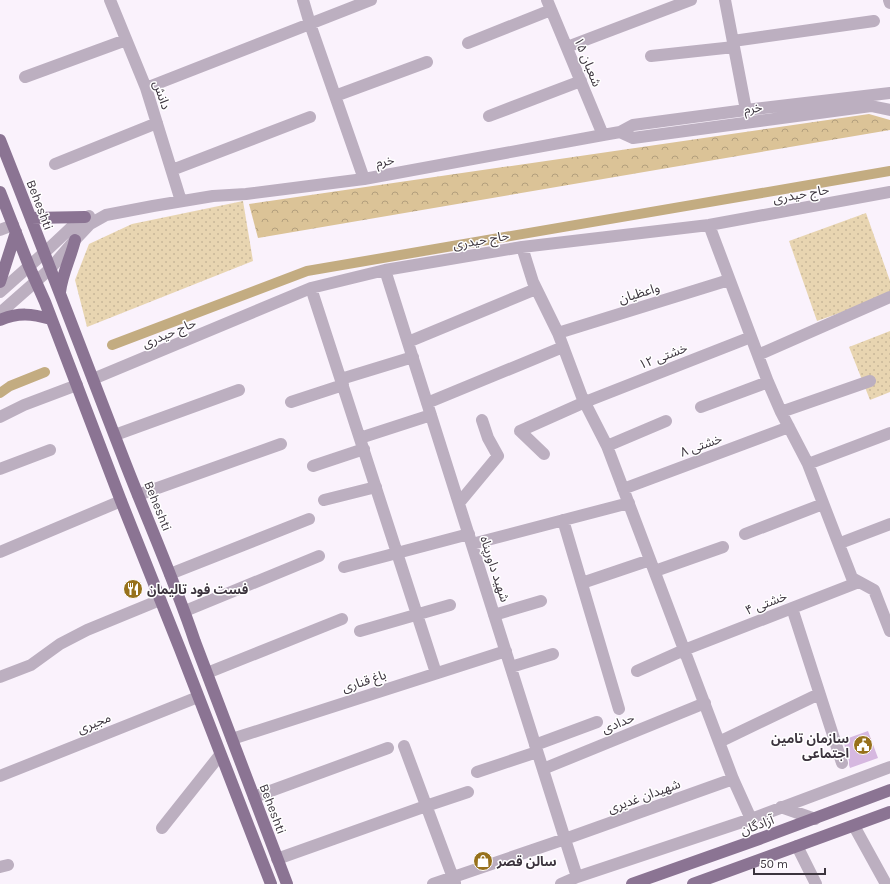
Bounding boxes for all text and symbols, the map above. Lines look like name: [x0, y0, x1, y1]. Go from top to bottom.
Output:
street label: ۱۵ شعبان: [570, 35, 605, 89]
street label: دانش: [149, 79, 174, 112]
street label: خرم: [743, 99, 764, 119]
street label: خرم: [375, 152, 396, 172]
street label: Beheshti: [24, 178, 56, 232]
street label: حاج حیدری: [772, 182, 831, 209]
street label: حاج حیدری: [452, 228, 511, 255]
street label: واعظیان: [617, 280, 662, 307]
street label: حاج حیدری: [140, 315, 200, 354]
street label: خشتی ۱۲: [636, 340, 690, 373]
street label: خشتی ۸: [678, 430, 725, 460]
street label: Beheshti: [141, 479, 175, 533]
street label: شهید داورپناه: [475, 534, 513, 605]
restaurant icon: فست فود تالیمان: [122, 578, 144, 600]
place label: فست فود تالیمان: [147, 582, 249, 597]
street label: خشتی ۴: [743, 588, 790, 619]
street label: باغ قناری: [340, 667, 389, 698]
street label: مجیری: [75, 709, 114, 737]
street label: حدادی: [600, 710, 637, 737]
place label: سازمان تامین اجتماعی: [771, 731, 849, 761]
public building icon: سازمان تامین اجتماعی: [852, 734, 874, 756]
street label: شهیدان غدیری: [606, 776, 683, 817]
street label: Beheshti: [257, 782, 289, 836]
street label: آزادگان: [738, 812, 777, 839]
shop icon: سالن قصر: [472, 850, 494, 872]
scale bar: [754, 850, 825, 876]
place label: سالن قصر: [496, 854, 557, 869]
text: 50 m: [760, 857, 788, 871]

